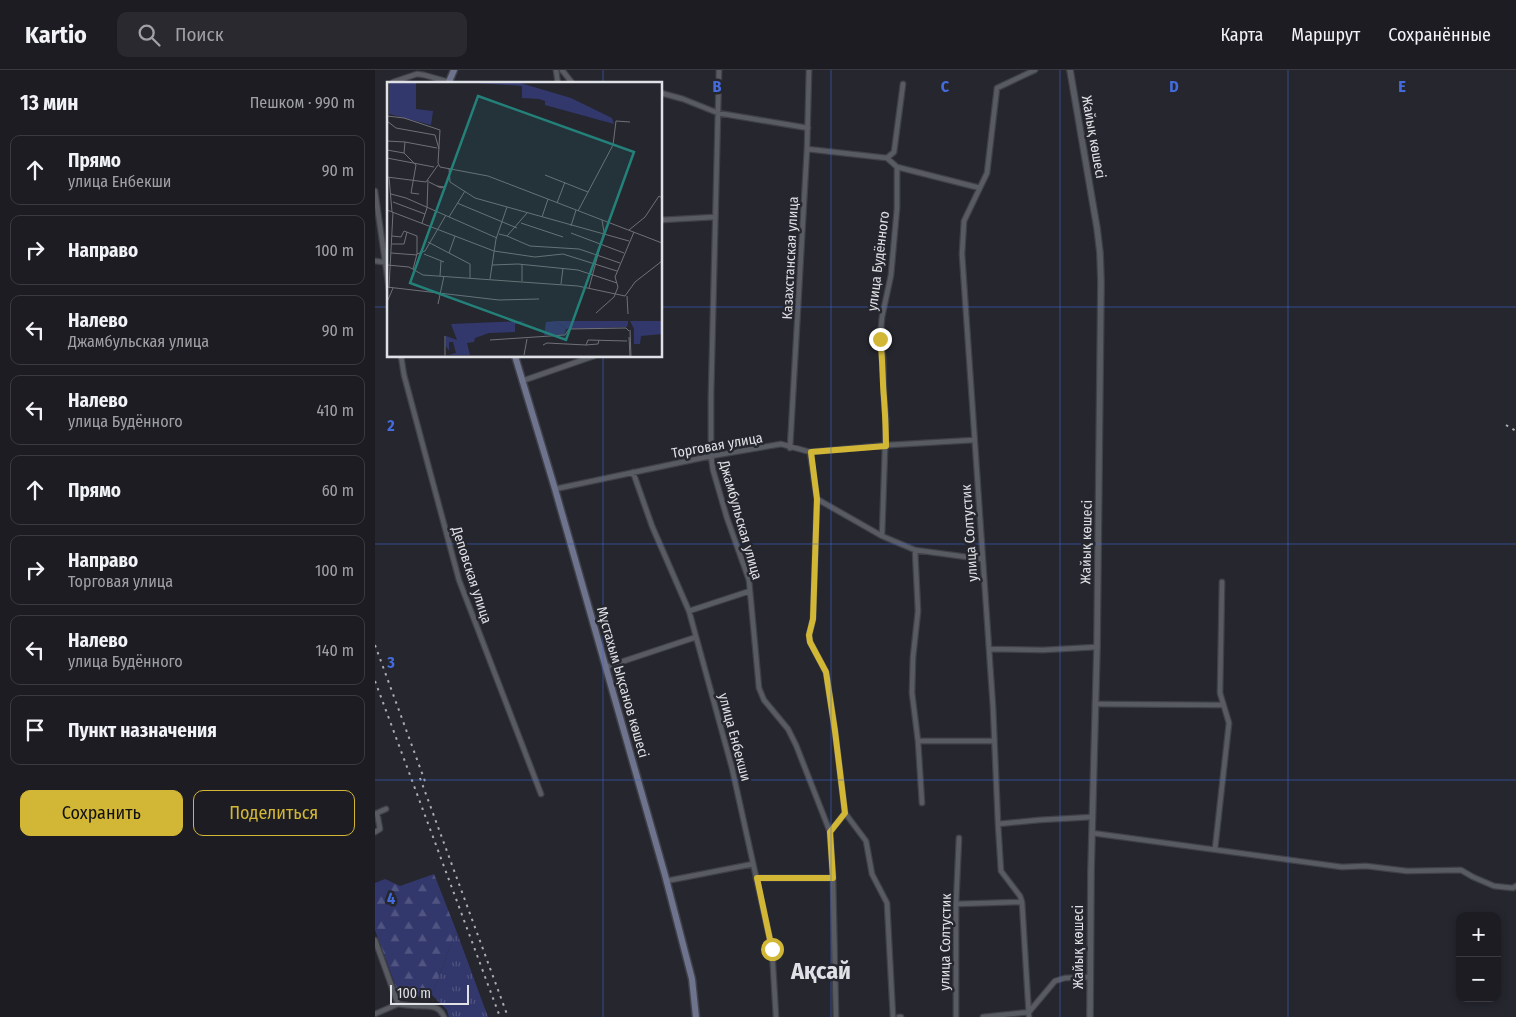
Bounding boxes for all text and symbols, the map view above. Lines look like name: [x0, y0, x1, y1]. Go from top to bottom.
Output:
search box: [117, 12, 467, 57]
text: Kartio: [25, 21, 87, 49]
icon: search: [135, 21, 163, 49]
text: Поиск: [175, 23, 224, 46]
text: Карта: [1220, 24, 1263, 46]
text: Маршрут: [1291, 24, 1360, 46]
text: Сохранённые: [1388, 24, 1491, 46]
text: B: [713, 77, 722, 96]
text: C: [941, 77, 950, 96]
text: D: [1169, 77, 1179, 96]
text: E: [1398, 77, 1406, 96]
inset map: [387, 82, 663, 358]
text: 13 мин: [20, 90, 78, 116]
text: Пешком · 990 m: [250, 93, 355, 112]
street label: Жайық көшесі: [1078, 94, 1109, 180]
text: Прямо: [68, 149, 121, 172]
icon: ahead: [21, 156, 49, 184]
text: 90 m: [322, 161, 354, 180]
text: улица Енбекши: [68, 172, 171, 191]
street label: Казахстанская улица: [779, 196, 802, 320]
street label: улица Будённого: [864, 210, 893, 312]
icon: right: [21, 236, 49, 264]
text: Направо: [68, 239, 138, 262]
text: 100 m: [315, 241, 354, 260]
text: Налево: [68, 309, 128, 332]
icon: left: [21, 316, 49, 344]
text: 90 m: [322, 321, 354, 340]
route end: [869, 328, 892, 351]
text: Джамбульская улица: [68, 332, 209, 351]
text: Налево: [68, 389, 128, 412]
icon: left: [21, 396, 49, 424]
text: 410 m: [316, 401, 354, 420]
text: улица Будённого: [68, 412, 183, 431]
text: 2: [386, 416, 395, 435]
street label: Торговая улица: [670, 429, 764, 462]
street label: Джамбульская улица: [715, 458, 766, 582]
icon: ahead: [21, 476, 49, 504]
text: Прямо: [68, 479, 121, 502]
text: 60 m: [322, 481, 354, 500]
street label: улица Солтустик: [958, 483, 981, 582]
street label: Жайық көшесі: [1077, 500, 1096, 584]
street label: Деповская улица: [448, 524, 495, 626]
text: Направо: [68, 549, 138, 572]
icon: right: [21, 556, 49, 584]
text: 100 m: [315, 561, 354, 580]
text: Торговая улица: [68, 572, 173, 591]
street label: Мұстахым Ықсанов көшесі: [593, 605, 652, 760]
text: Налево: [68, 629, 128, 652]
icon: left: [21, 636, 49, 664]
text: 140 m: [316, 641, 354, 660]
text: улица Будённого: [68, 652, 183, 671]
text: 3: [386, 653, 395, 672]
street label: улица Енбекши: [715, 691, 754, 783]
icon: arrive: [21, 716, 49, 744]
text: Пункт назначения: [68, 719, 217, 742]
button: Сохранить: [20, 790, 183, 836]
button: Поделиться: [193, 790, 355, 836]
text: 4: [387, 889, 395, 908]
street label: улица Солтустик: [936, 893, 955, 991]
street label: Жайық көшесі: [1070, 905, 1087, 989]
map controls: [1456, 912, 1501, 1002]
button: +: [1456, 912, 1501, 957]
route start: [761, 938, 784, 961]
district label: Ақсай: [790, 957, 851, 985]
button: −: [1456, 957, 1501, 1002]
scale bar: [390, 982, 469, 1005]
text: 100 m: [397, 985, 431, 1002]

